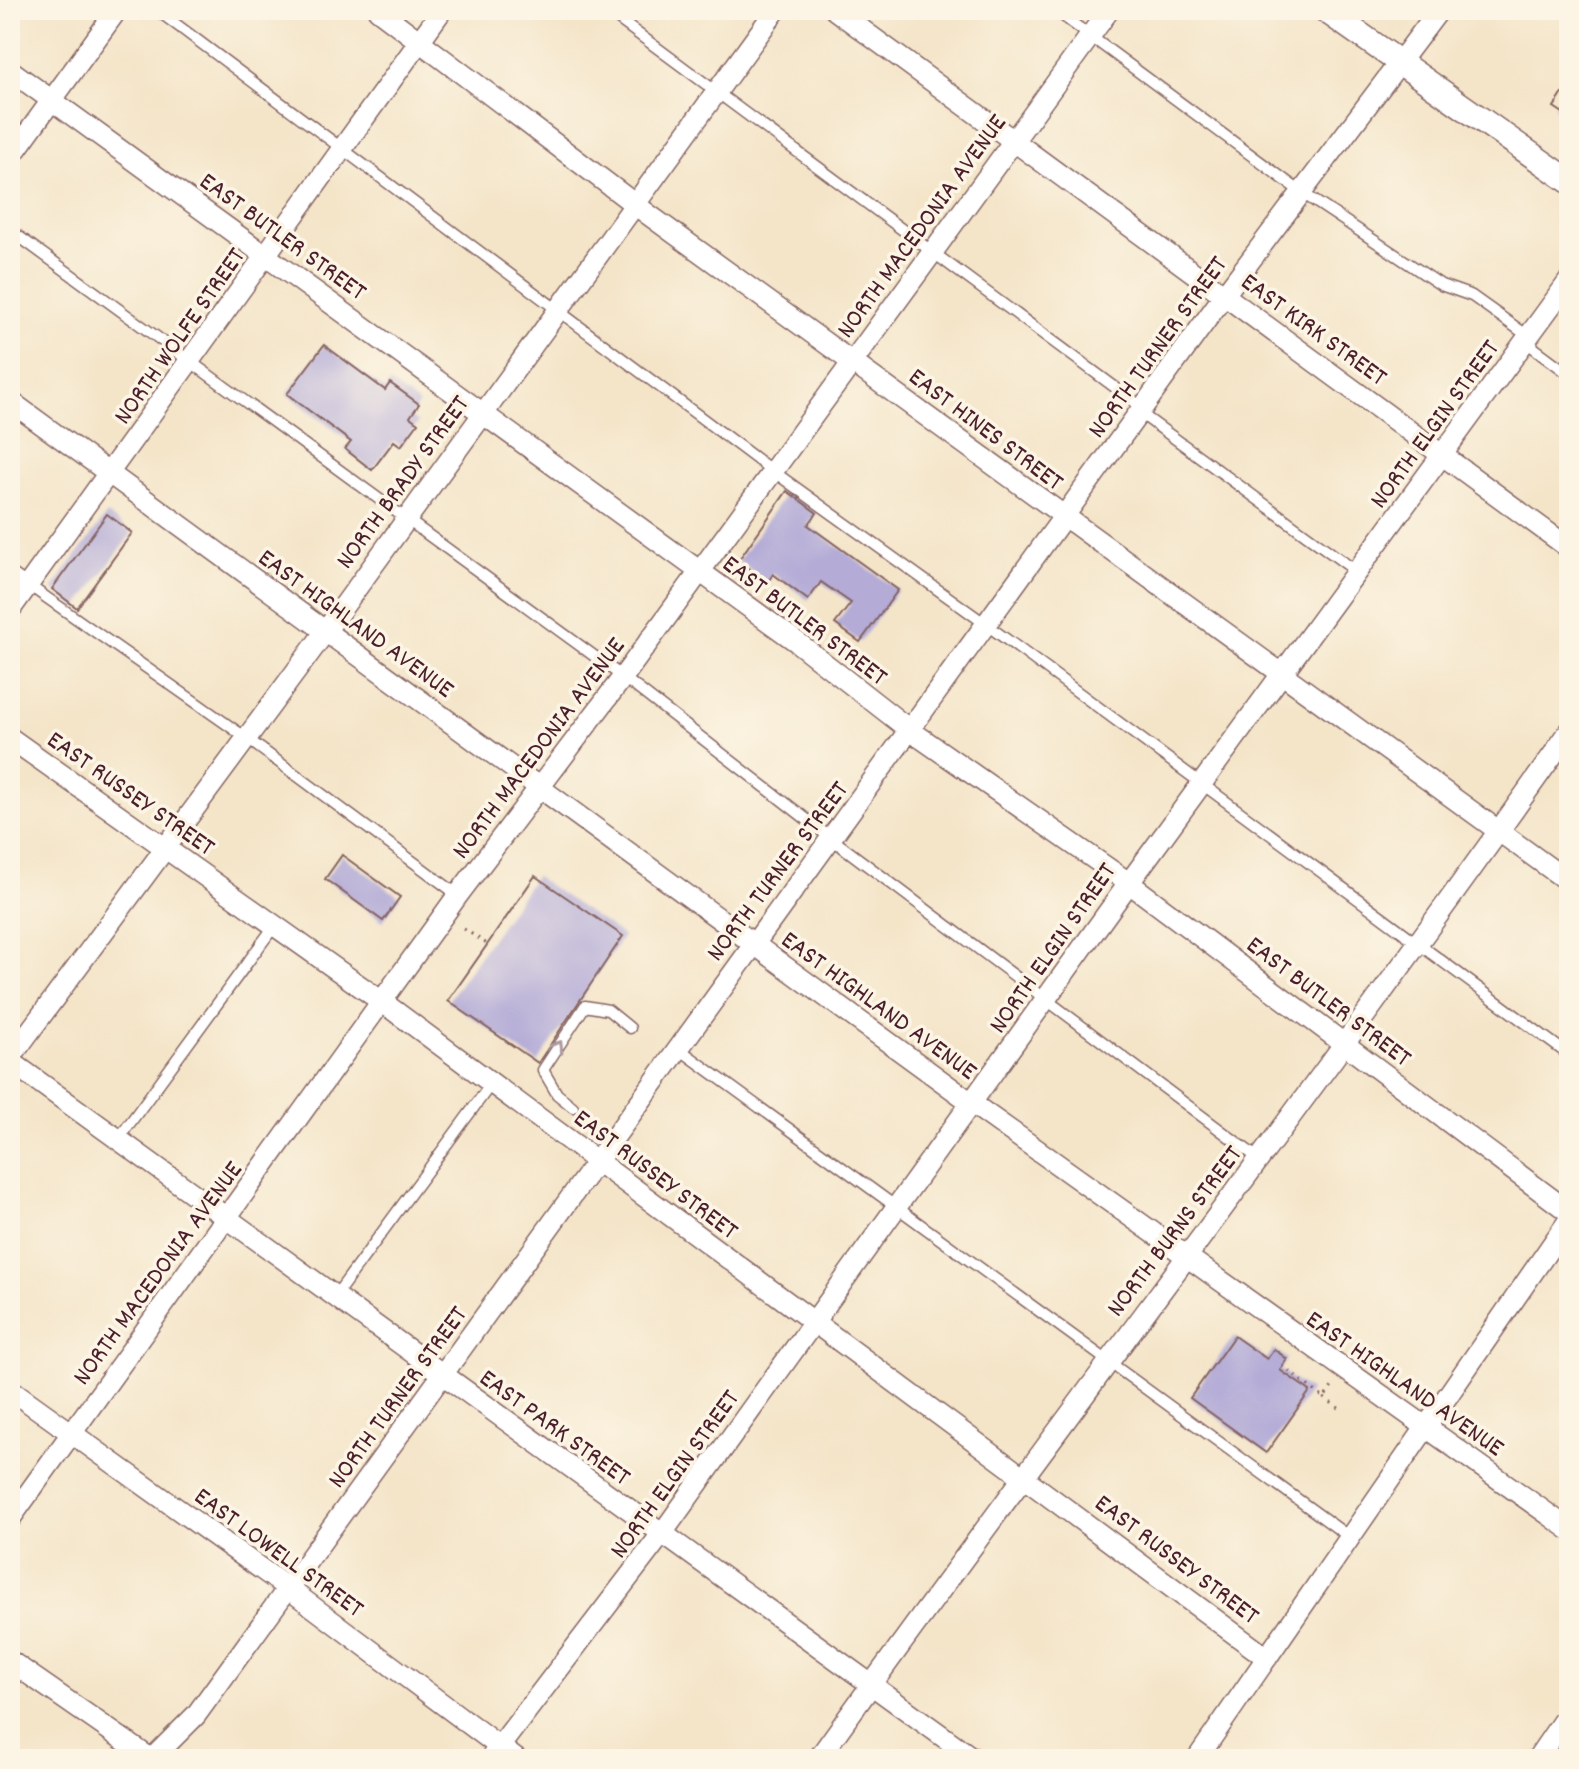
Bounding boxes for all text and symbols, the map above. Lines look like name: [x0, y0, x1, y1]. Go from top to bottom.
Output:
street label: NORTH MACEDONIA AVENUE: [829, 107, 1017, 347]
street label: EAST BUTLER STREET: [191, 164, 374, 312]
street label: NORTH WOLFE STREET: [106, 241, 256, 433]
street label: NORTH TURNER STREET: [1080, 249, 1238, 447]
street label: EAST KIRK STREET: [1232, 265, 1394, 397]
street label: NORTH ELGIN STREET: [1362, 332, 1510, 517]
street label: EAST HINES STREET: [900, 360, 1071, 502]
street label: NORTH BRADY STREET: [328, 388, 480, 578]
street label: EAST HIGHLAND AVENUE: [249, 541, 461, 709]
street label: EAST BUTLER STREET: [713, 547, 895, 697]
street label: NORTH MACEDONIA AVENUE: [444, 630, 636, 868]
street label: EAST RUSSEY STREET: [38, 723, 222, 867]
street label: NORTH TURNER STREET: [699, 774, 859, 970]
street label: NORTH ELGIN STREET: [981, 856, 1127, 1042]
street label: EAST HIGHLAND AVENUE: [772, 923, 984, 1091]
street label: EAST BUTLER STREET: [1237, 928, 1419, 1078]
one-way arrow: [548, 1040, 564, 1055]
street label: EAST RUSSEY STREET: [565, 1102, 745, 1250]
street label: NORTH BURNS STREET: [1099, 1138, 1253, 1326]
street label: NORTH MACEDONIA AVENUE: [65, 1154, 253, 1394]
street label: NORTH TURNER STREET: [320, 1299, 478, 1497]
street label: EAST HIGHLAND AVENUE: [1297, 1302, 1511, 1467]
street label: EAST PARK STREET: [471, 1361, 638, 1497]
street label: NORTH ELGIN STREET: [602, 1382, 750, 1567]
street label: EAST LOWELL STREET: [185, 1480, 371, 1628]
street label: EAST RUSSEY STREET: [1086, 1487, 1266, 1635]

